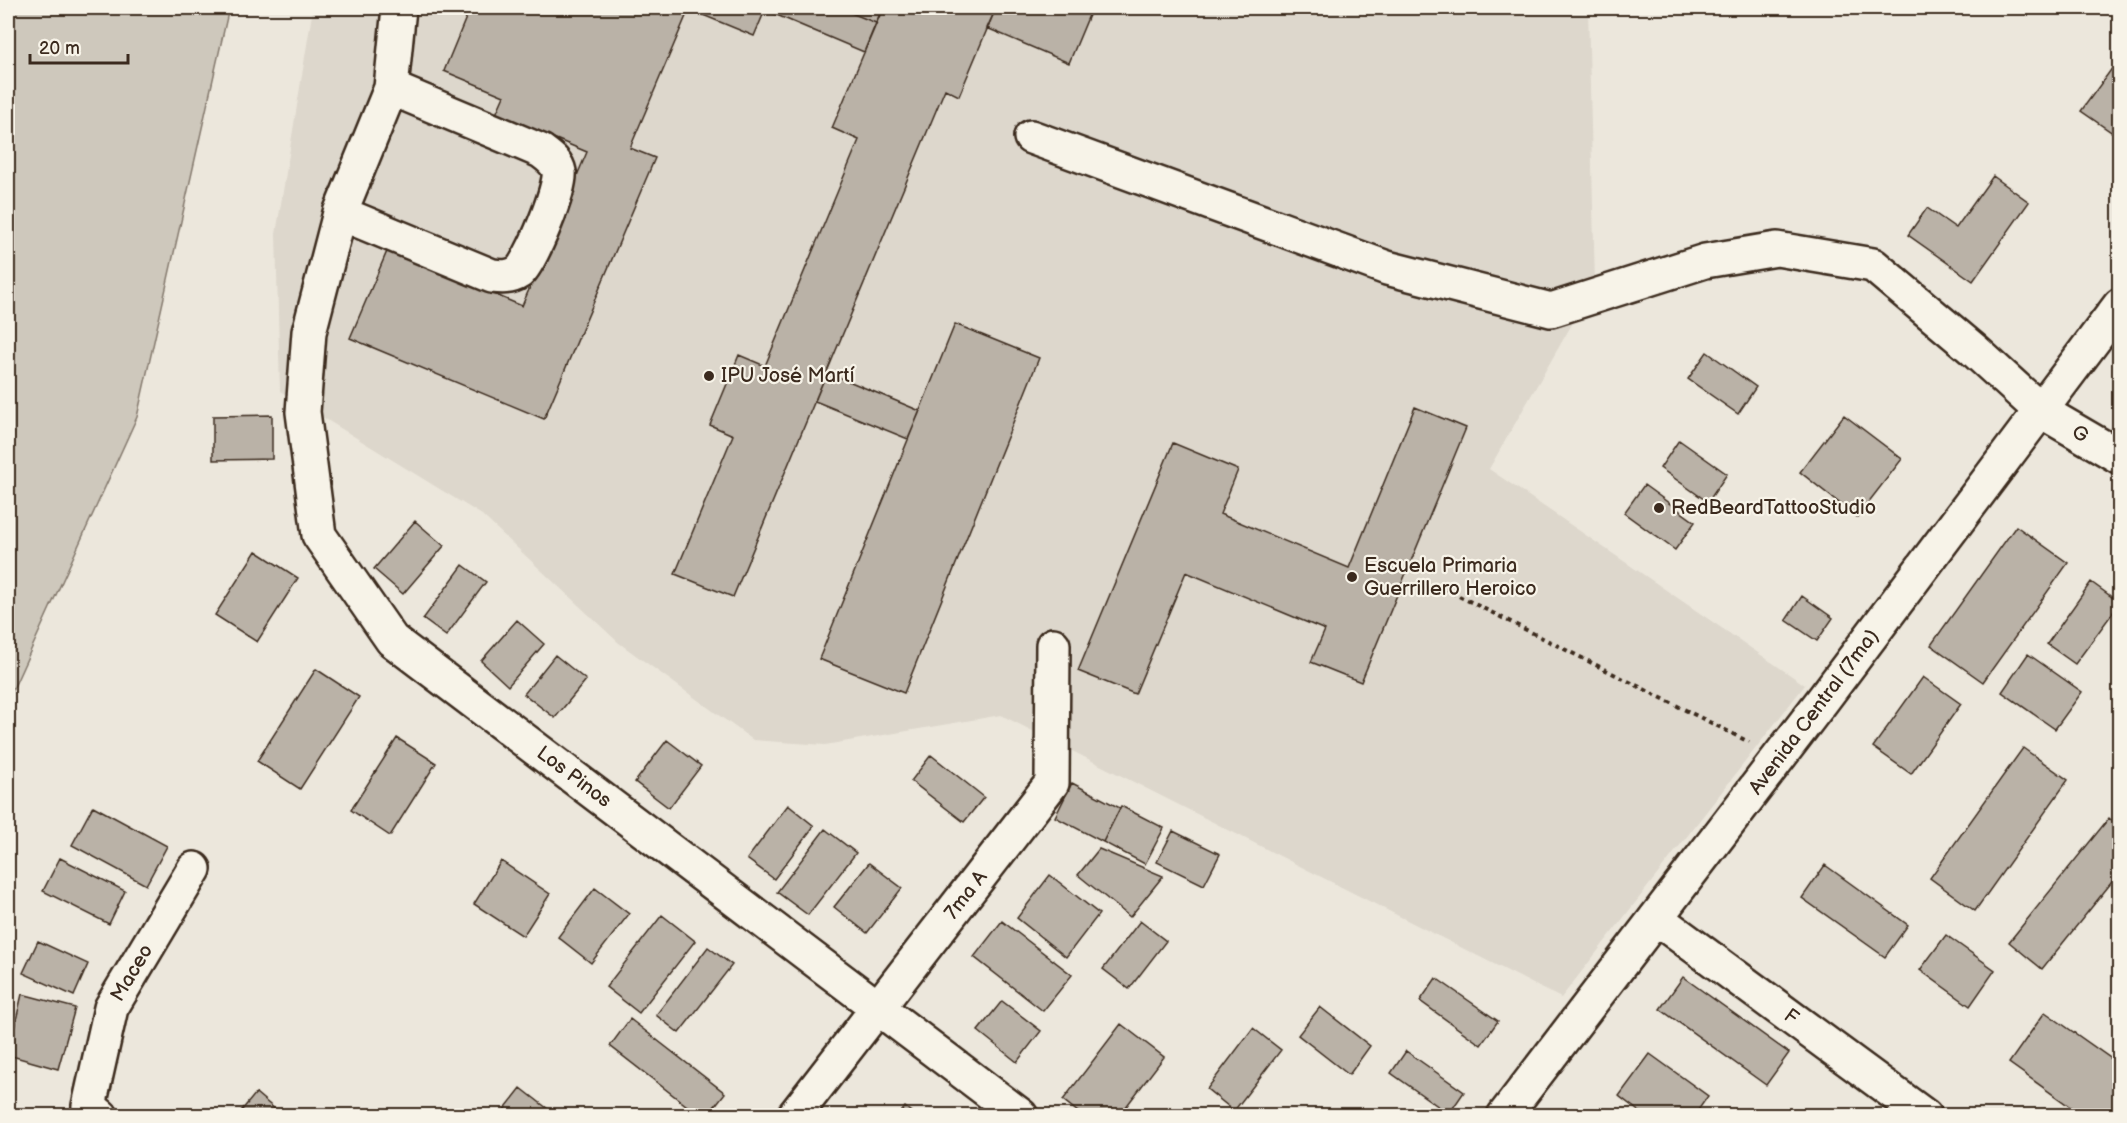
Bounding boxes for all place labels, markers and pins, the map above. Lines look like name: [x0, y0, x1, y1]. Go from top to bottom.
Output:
place label: IPU José Martí: [721, 364, 855, 388]
marker: IPU José Martí: [702, 369, 716, 383]
place label: RedBeardTattooStudio: [1671, 496, 1876, 520]
marker: RedBeardTattooStudio: [1652, 501, 1666, 515]
place label: Escuela Primaria Guerrillero Heroico: [1364, 554, 1537, 601]
marker: Escuela Primaria Guerrillero Heroico: [1345, 570, 1359, 584]

